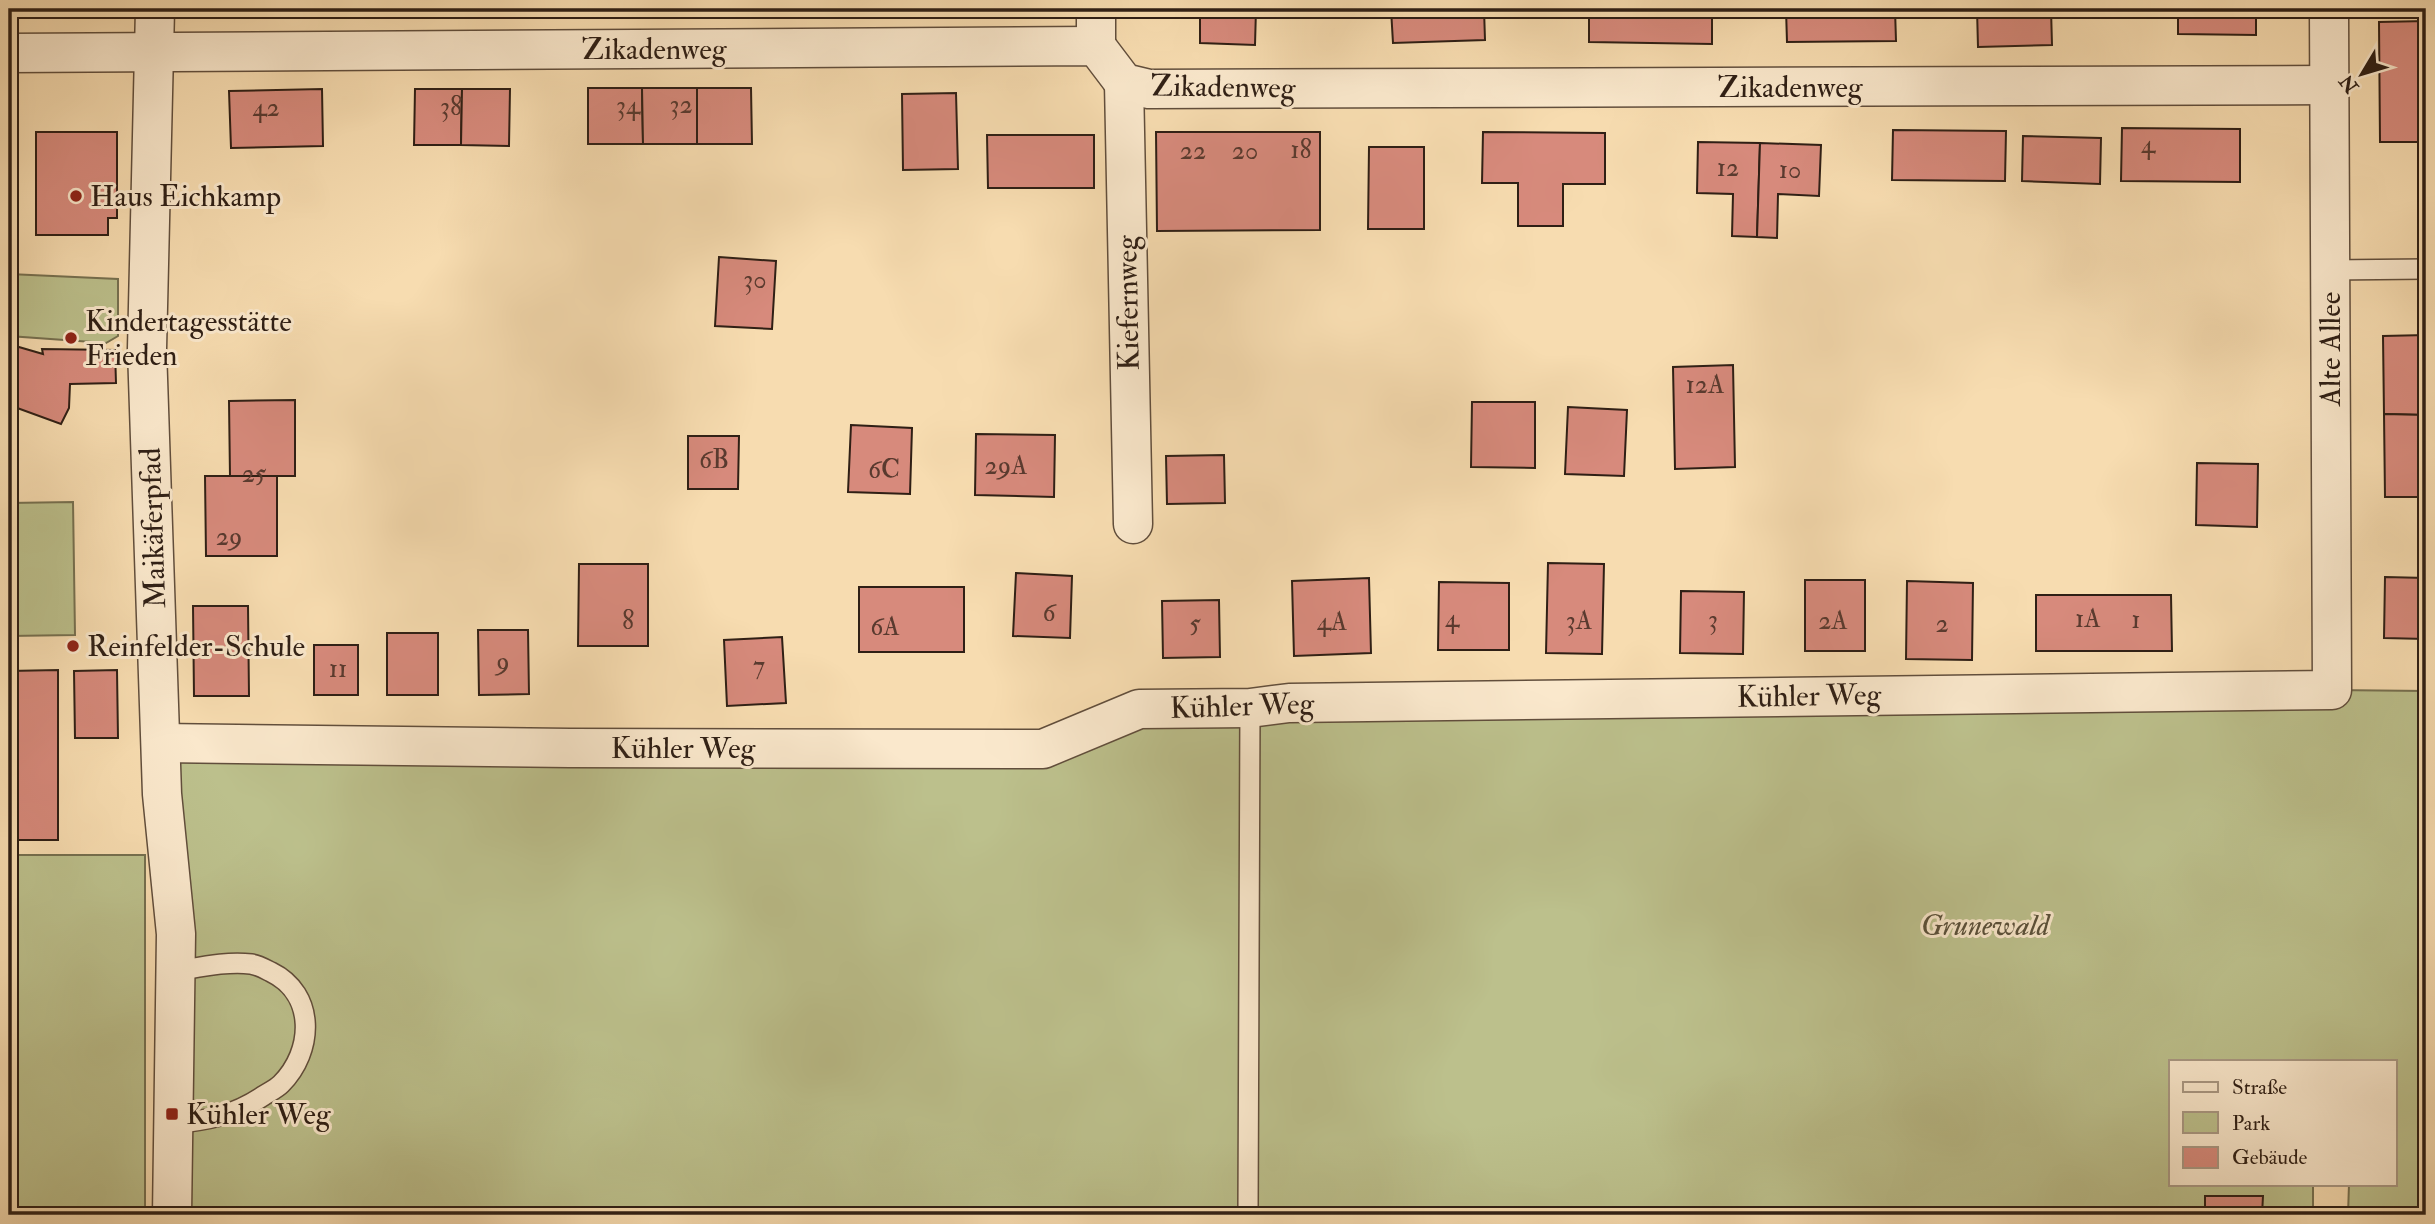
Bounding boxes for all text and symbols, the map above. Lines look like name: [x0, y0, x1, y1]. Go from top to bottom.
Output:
street label: Zikadenweg: [582, 31, 728, 68]
north arrow: [2326, 38, 2396, 108]
street label: Zikadenweg: [1150, 67, 1297, 107]
street label: Zikadenweg: [1718, 69, 1864, 106]
text: N: [2334, 69, 2365, 99]
house number: 32: [669, 89, 693, 121]
house number: 34: [616, 90, 641, 122]
house number: 38: [440, 91, 462, 123]
house number: 42: [252, 92, 280, 124]
house number: 4: [2141, 129, 2156, 161]
house number: 18: [1290, 134, 1312, 166]
house number: 22: [1180, 135, 1206, 167]
house number: 20: [1232, 135, 1258, 167]
house number: 12: [1717, 152, 1739, 184]
house number: 10: [1779, 154, 1801, 186]
place label: Haus Eichkamp: [90, 178, 281, 215]
marker: Haus Eichkamp: [68, 188, 84, 204]
street label: Kiefernweg: [1108, 234, 1148, 371]
house number: 30: [743, 264, 767, 296]
street label: Alte Allee: [2312, 292, 2349, 407]
place label: Kindertagesstätte Frieden: [85, 303, 292, 374]
marker: Kindertagesstätte Frieden: [63, 330, 79, 346]
house number: 12A: [1686, 369, 1725, 401]
house number: 6B: [699, 444, 729, 476]
street label: Maikäferpfad: [132, 447, 174, 609]
house number: 29A: [984, 450, 1028, 482]
house number: 6C: [868, 454, 900, 486]
house number: 25: [242, 458, 267, 490]
house number: 29: [216, 521, 242, 553]
house number: 6: [1042, 597, 1057, 629]
house number: 4: [1445, 603, 1460, 635]
house number: 1A: [2075, 603, 2101, 635]
house number: 3: [1708, 604, 1718, 636]
house number: 1: [2131, 604, 2141, 636]
house number: 8: [622, 605, 634, 637]
house number: 3A: [1566, 605, 1593, 637]
house number: 2A: [1818, 605, 1848, 637]
house number: 4A: [1317, 606, 1348, 638]
house number: 5: [1189, 608, 1201, 640]
house number: 2: [1935, 608, 1949, 640]
house number: 6A: [870, 611, 900, 643]
place label: Reinfelder-Schule: [87, 628, 305, 665]
marker: Reinfelder-Schule: [65, 638, 81, 654]
house number: 9: [494, 646, 510, 678]
house number: 7: [753, 650, 765, 682]
house number: 11: [329, 653, 347, 685]
street label: Kühler Weg: [1736, 676, 1883, 716]
street label: Kühler Weg: [1169, 685, 1316, 727]
street label: Kühler Weg: [611, 730, 756, 767]
park label: Grunewald: [1921, 907, 2052, 944]
legend: [2169, 1060, 2396, 1186]
text: Straße: [2232, 1074, 2287, 1101]
place label: Kühler Weg: [186, 1096, 332, 1133]
marker: Kühler Weg: [164, 1106, 180, 1122]
text: Park: [2232, 1110, 2270, 1137]
text: Gebäude: [2232, 1144, 2308, 1171]

